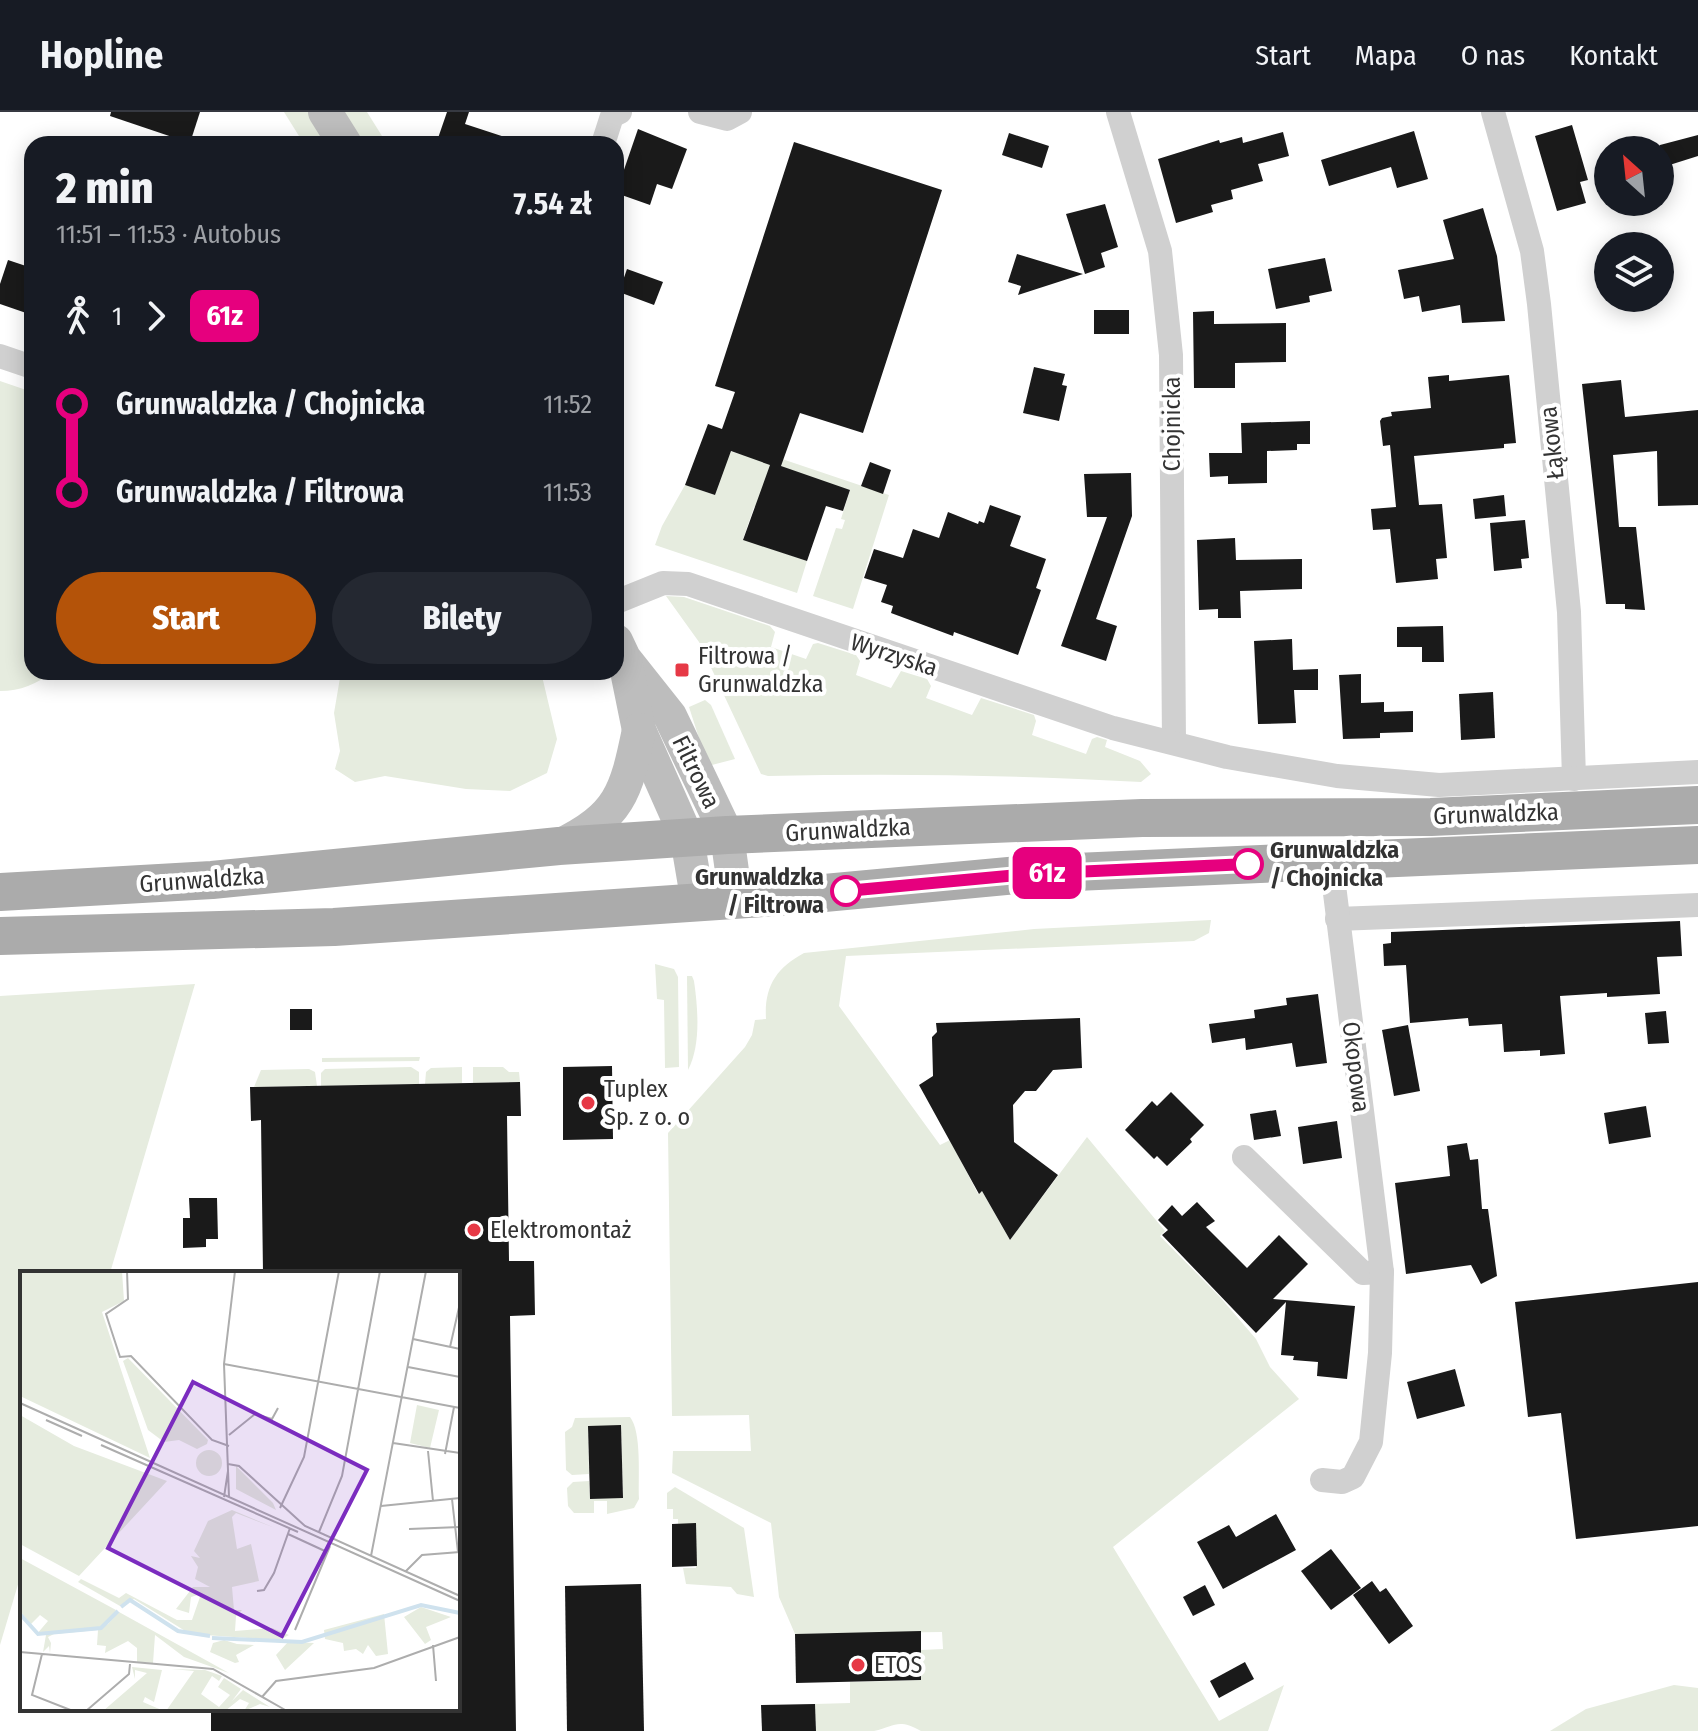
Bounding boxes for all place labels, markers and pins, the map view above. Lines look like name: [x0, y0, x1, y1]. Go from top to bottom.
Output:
place label: Filtrowa / Grunwaldzka: [698, 642, 823, 698]
marker: Filtrowa / Grunwaldzka: [673, 661, 691, 679]
place label: Grunwaldzka / Chojnicka: [1270, 836, 1399, 892]
marker: Grunwaldzka / Chojnicka: [1233, 849, 1263, 879]
place label: Grunwaldzka / Filtrowa: [695, 863, 824, 919]
marker: Grunwaldzka / Filtrowa: [831, 876, 861, 906]
place label: Tuplex Sp. z o. o: [604, 1075, 690, 1131]
marker: Tuplex Sp. z o. o: [579, 1094, 597, 1112]
place label: Elektromontaż: [490, 1216, 631, 1244]
marker: Elektromontaż: [465, 1221, 483, 1239]
place label: ETOS: [874, 1651, 923, 1679]
marker: ETOS: [849, 1656, 867, 1674]

